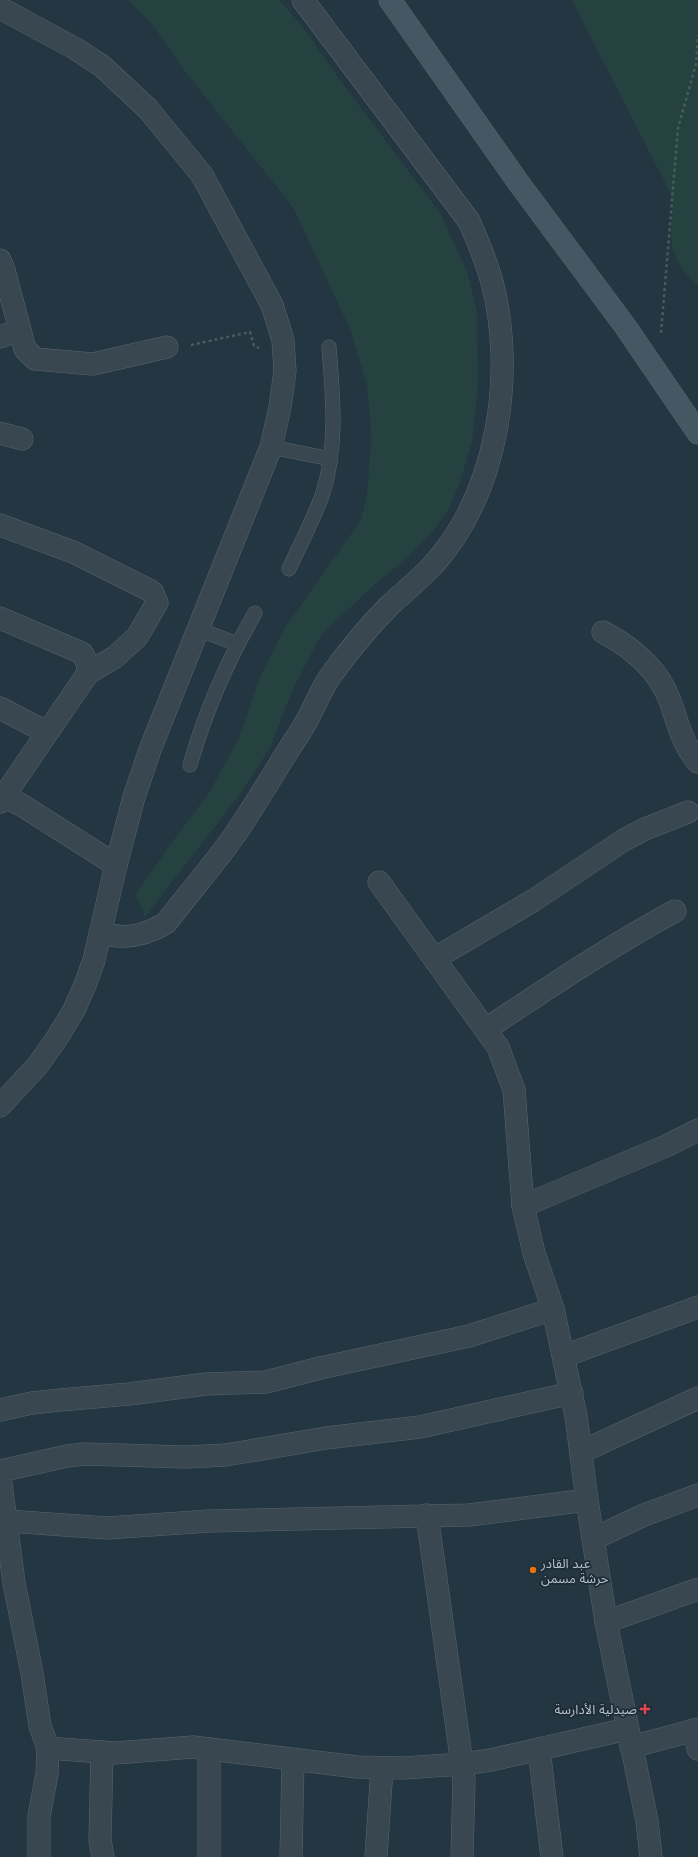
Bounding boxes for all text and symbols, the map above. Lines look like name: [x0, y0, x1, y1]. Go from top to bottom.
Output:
place label: عبد القادر حرشة مسمن: [540, 1555, 609, 1587]
marker: عبد القادر حرشة مسمن: [528, 1565, 538, 1575]
place label: صيدلية الأدارسة: [554, 1701, 637, 1717]
marker: صيدلية الأدارسة: [640, 1704, 650, 1714]

